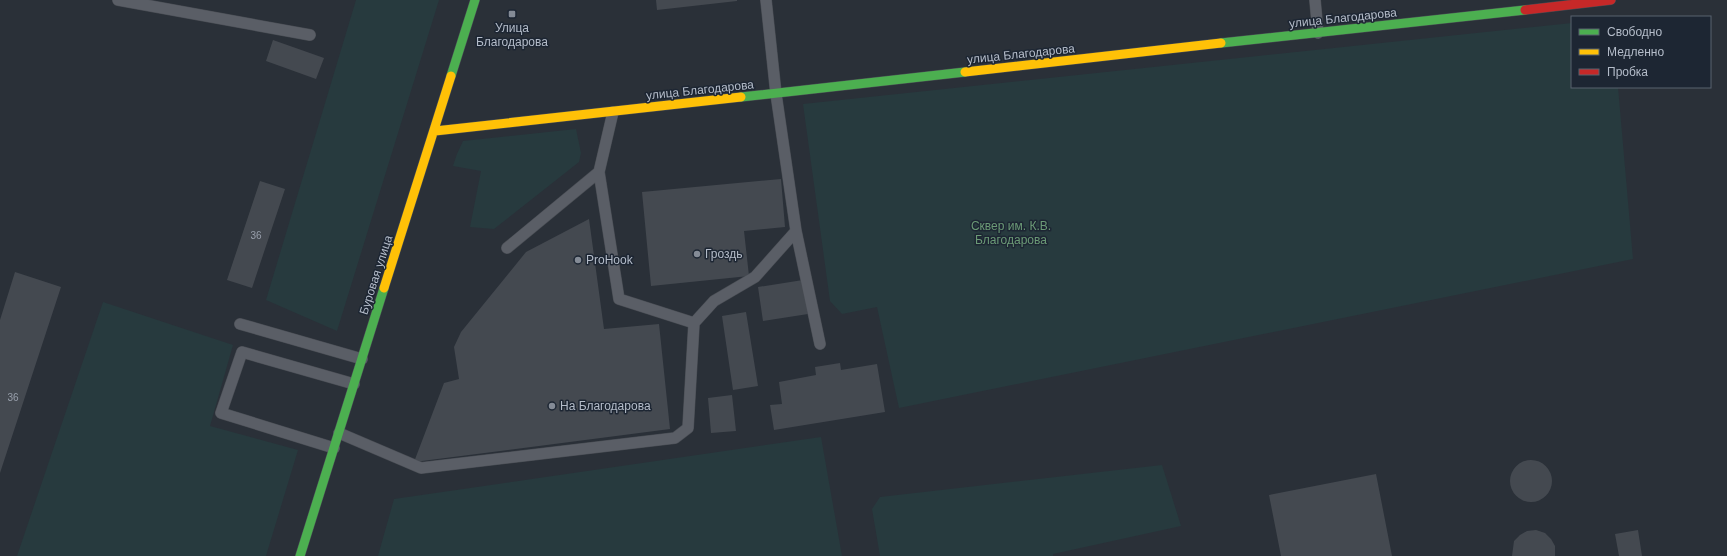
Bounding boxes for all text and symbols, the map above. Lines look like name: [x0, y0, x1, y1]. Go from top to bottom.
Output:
street label: улица Благодарова: [1288, 5, 1398, 31]
marker: Улица Благодарова: [507, 9, 517, 19]
legend: [1571, 16, 1711, 88]
place label: Улица Благодарова: [476, 21, 548, 49]
text: Свободно: [1607, 25, 1662, 39]
street label: улица Благодарова: [966, 41, 1076, 67]
text: Медленно: [1607, 45, 1664, 59]
text: Пробка: [1607, 65, 1648, 79]
street label: улица Благодарова: [645, 77, 755, 103]
park label: Сквер им. К.В. Благодарова: [971, 219, 1051, 247]
house number: 36: [250, 230, 262, 241]
street label: Буровая улица: [357, 233, 396, 316]
place label: Гроздь: [705, 247, 743, 261]
marker: Гроздь: [692, 249, 702, 259]
place label: ProHook: [586, 253, 634, 267]
marker: ProHook: [573, 255, 583, 265]
house number: 36: [7, 392, 19, 403]
place label: На Благодарова: [560, 399, 651, 413]
marker: На Благодарова: [547, 401, 557, 411]

